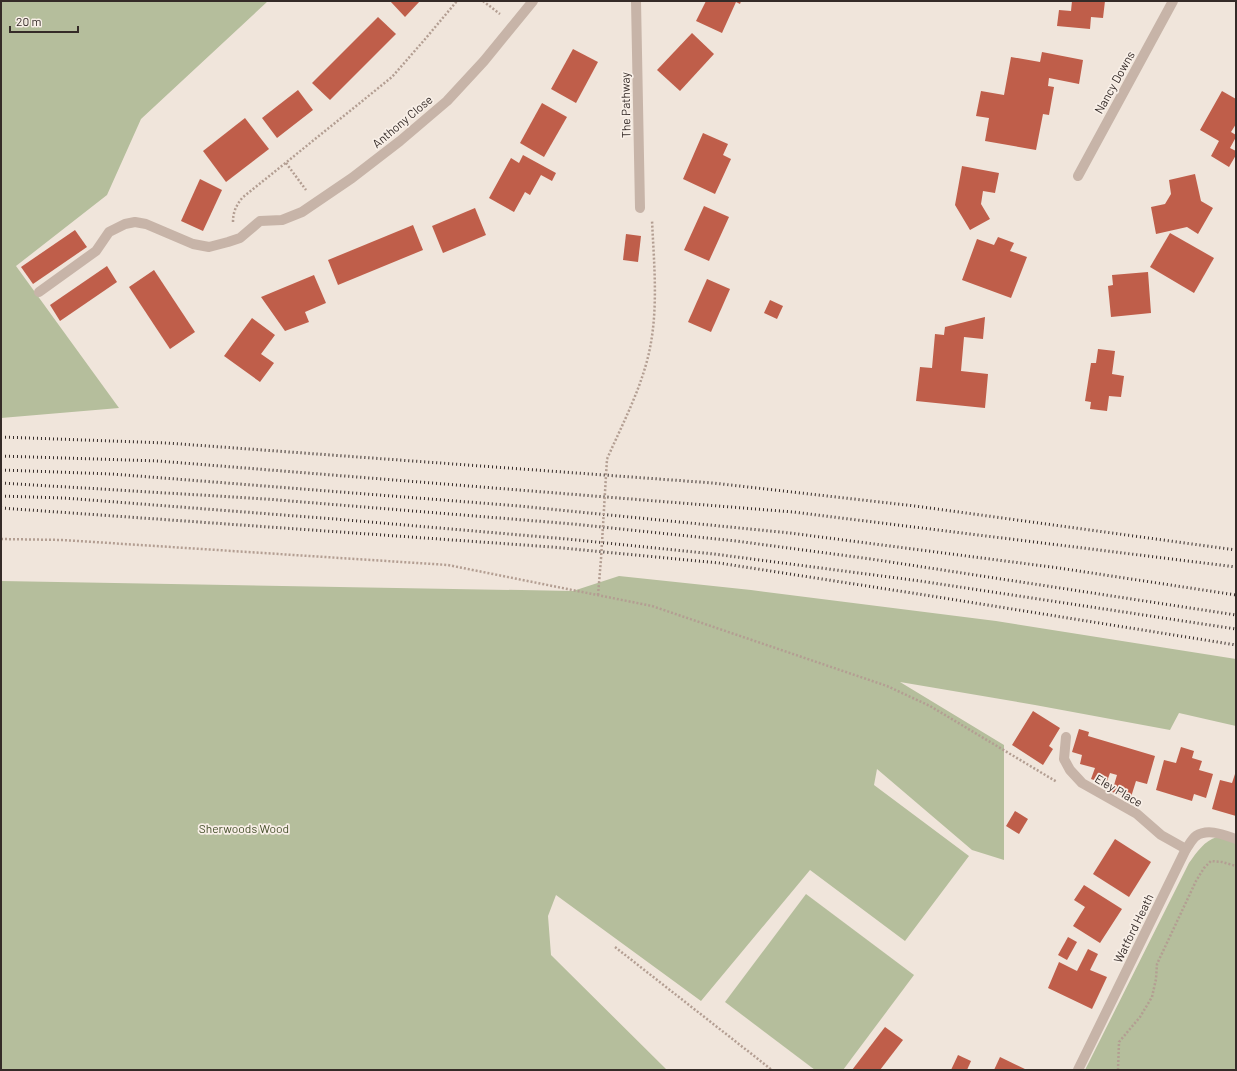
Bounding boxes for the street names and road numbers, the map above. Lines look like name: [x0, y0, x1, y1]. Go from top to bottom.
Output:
street label: Nancy Downs: [1091, 48, 1137, 116]
street label: The Pathway: [617, 71, 633, 138]
street label: Anthony Close: [369, 92, 435, 150]
street label: Eley Place: [1093, 771, 1145, 809]
street label: Watford Heath: [1110, 891, 1156, 965]

